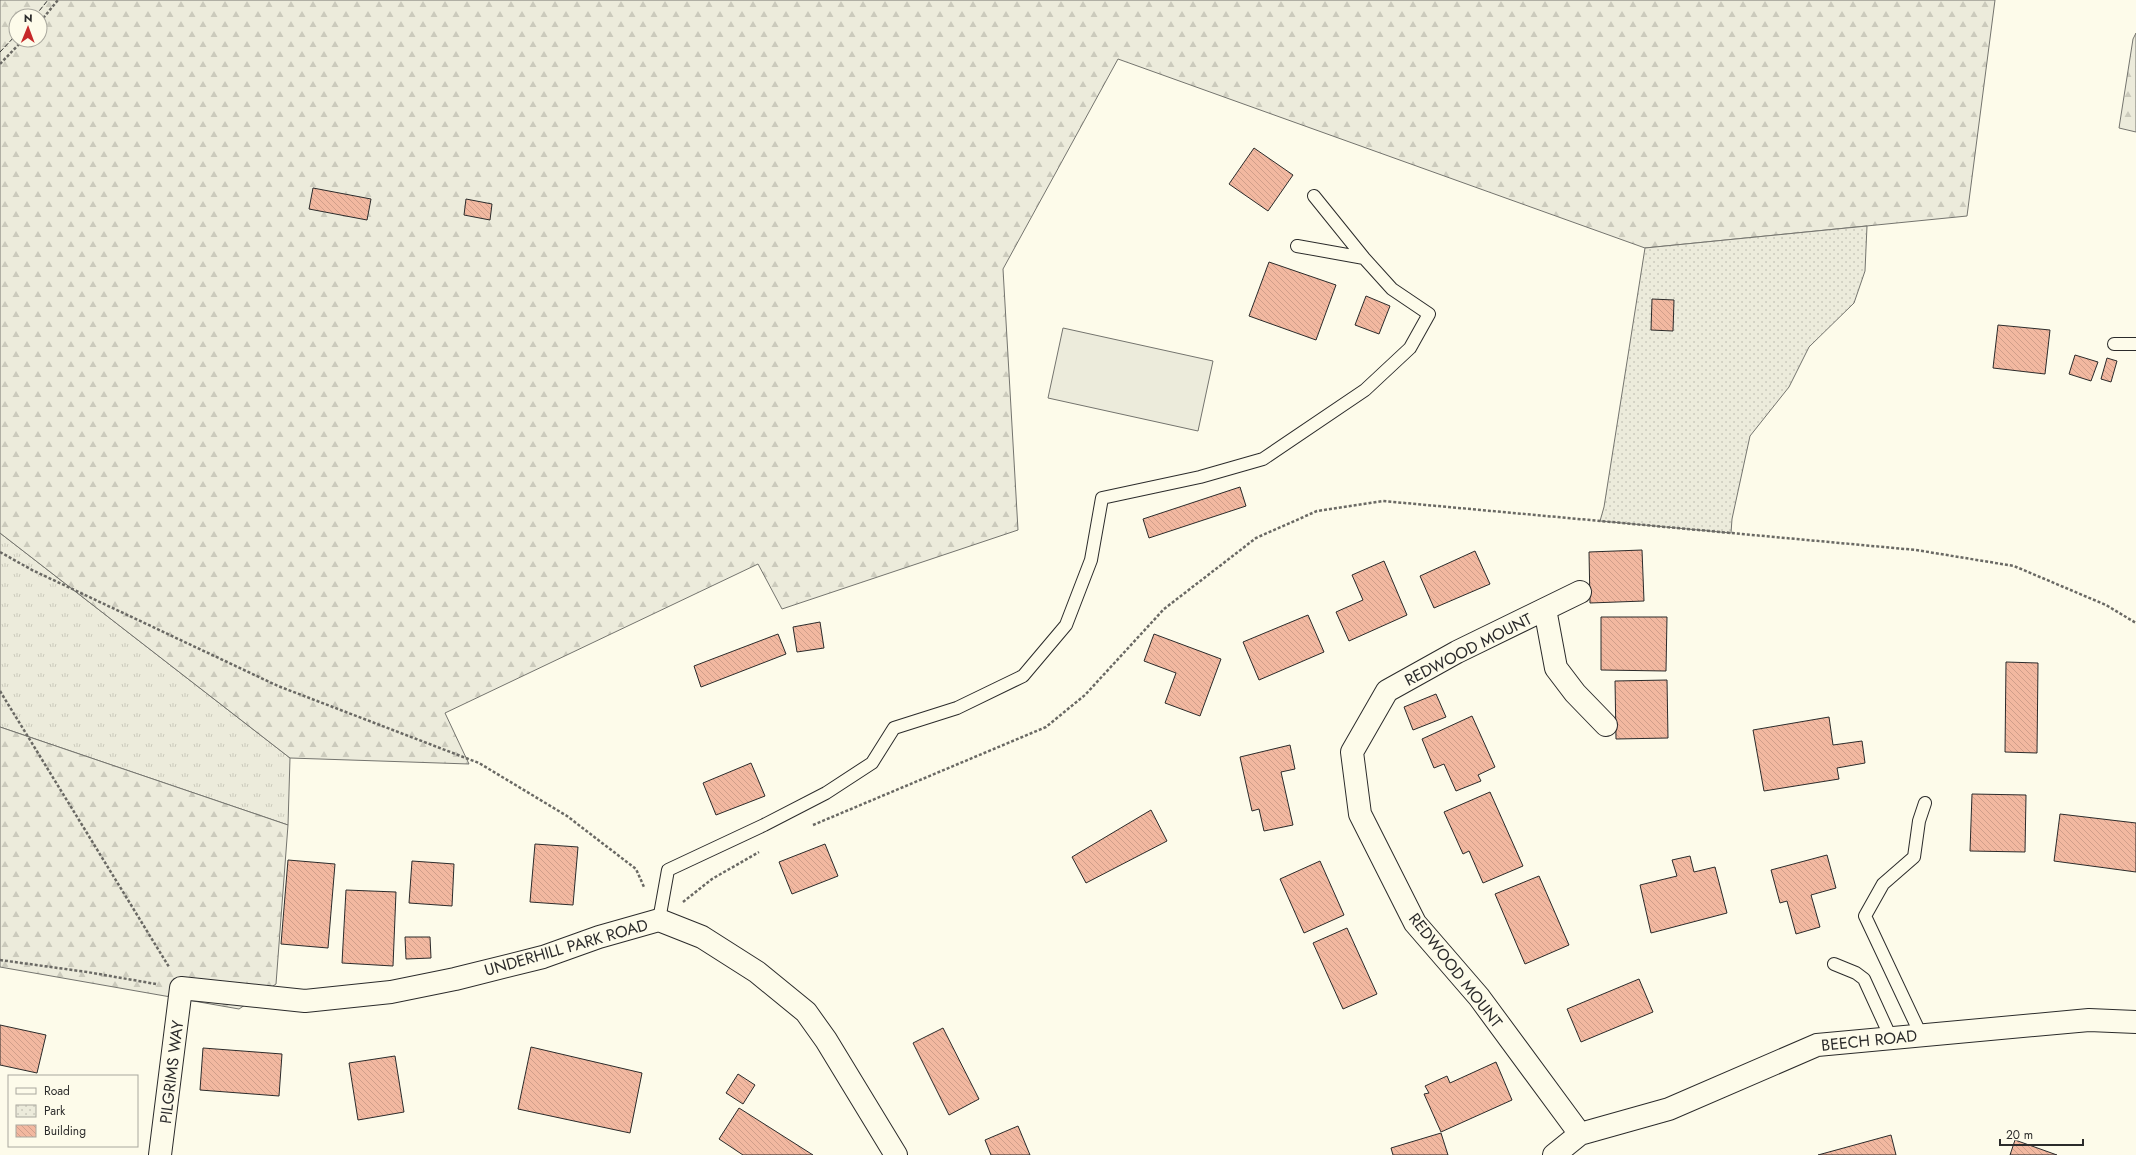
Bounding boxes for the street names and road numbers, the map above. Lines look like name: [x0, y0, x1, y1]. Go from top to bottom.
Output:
street label: REDWOOD MOUNT: [1401, 607, 1536, 692]
street label: REDWOOD MOUNT: [1403, 908, 1508, 1033]
street label: UNDERHILL PARK ROAD: [482, 913, 651, 982]
street label: PILGRIMS WAY: [154, 1019, 189, 1125]
street label: BEECH ROAD: [1820, 1024, 1918, 1057]

